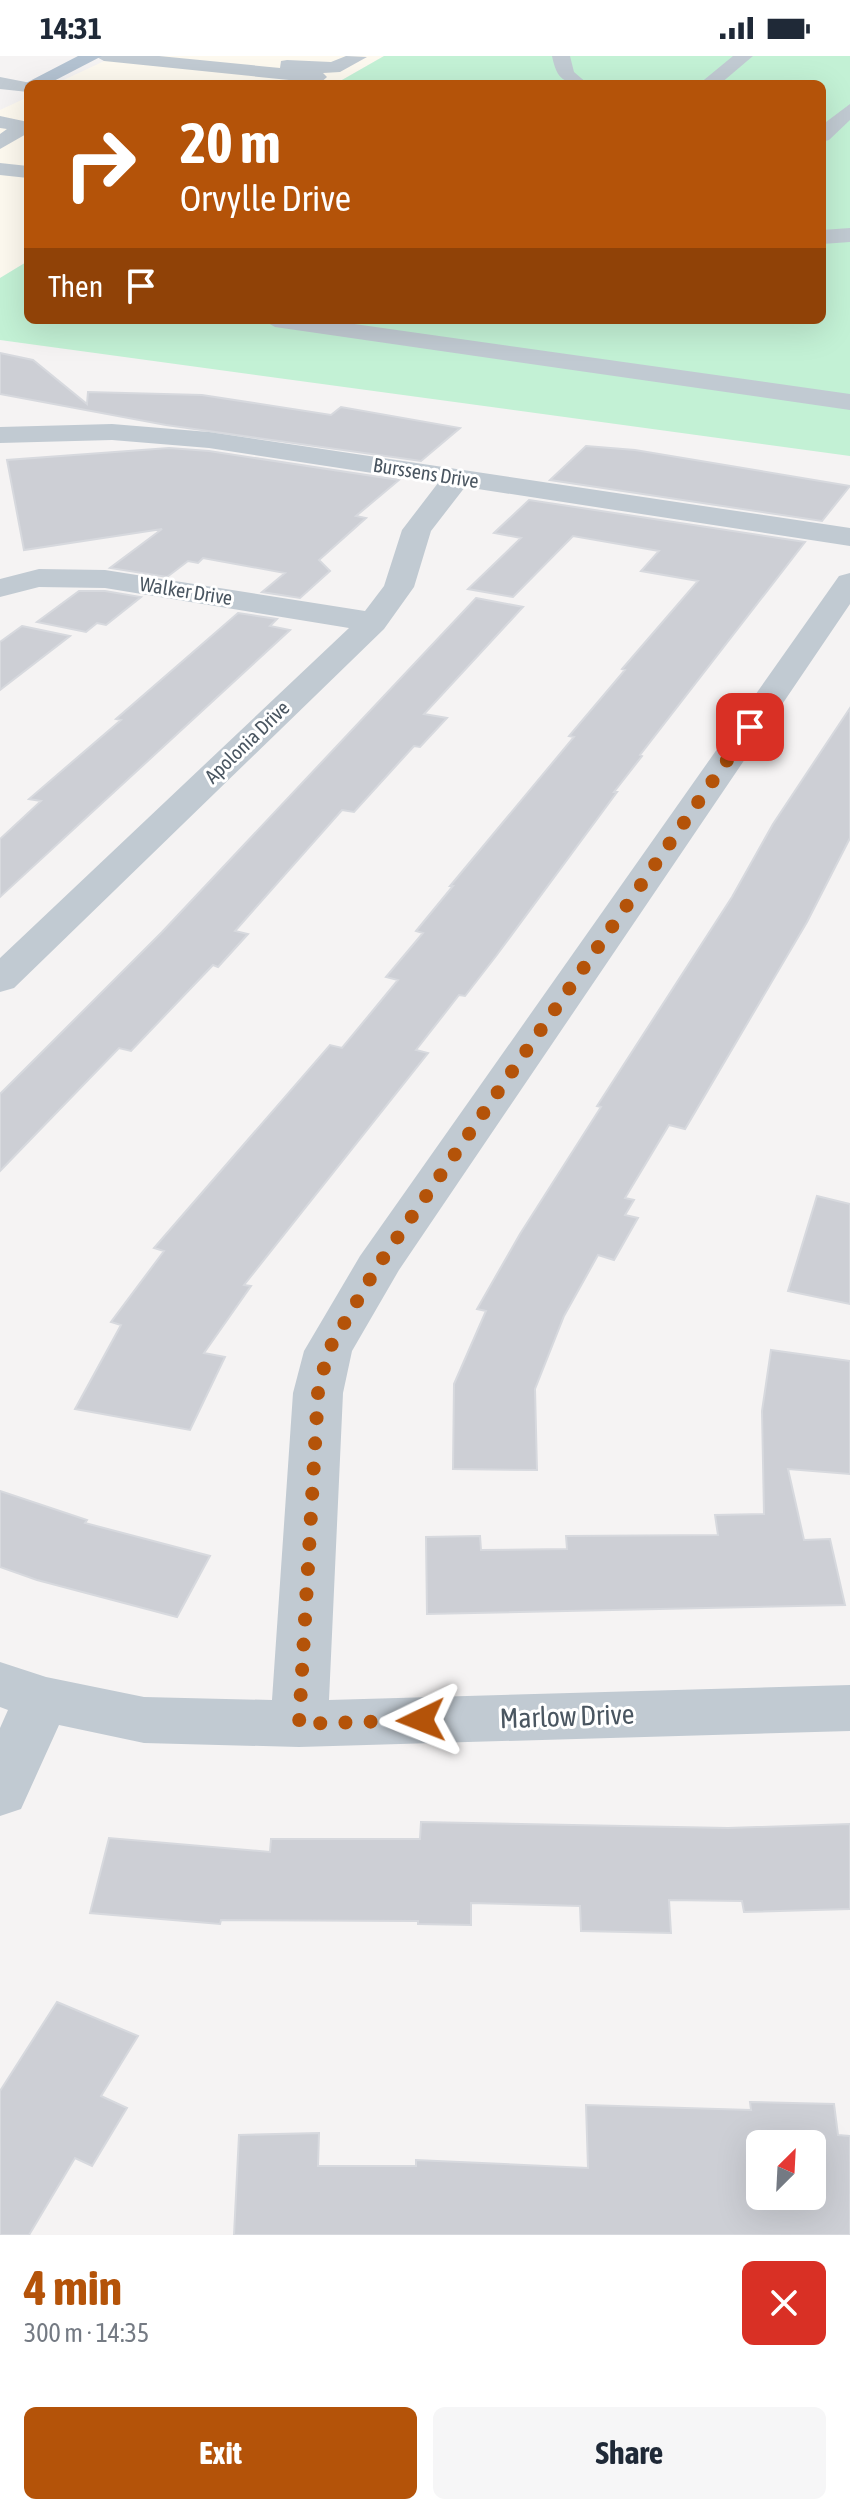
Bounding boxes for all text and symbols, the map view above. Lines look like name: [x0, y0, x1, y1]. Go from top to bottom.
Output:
text: 14:31: [40, 11, 102, 45]
text: 20 m: [180, 111, 281, 175]
icon: right: [48, 112, 152, 216]
text: Orvylle Drive: [180, 177, 351, 219]
icon: arrive: [119, 264, 163, 308]
text: Then: [48, 269, 103, 303]
street label: Burssens Drive: [372, 453, 481, 492]
street label: Walker Drive: [138, 572, 234, 609]
pin: [716, 693, 784, 761]
street label: Apolonia Drive: [200, 696, 294, 788]
icon: arrive: [728, 705, 772, 749]
position arrow: [379, 1678, 463, 1762]
street label: Marlow Drive: [499, 1698, 635, 1734]
north arrow: [746, 2130, 826, 2210]
map controls: [746, 2130, 826, 2210]
text: 4 min: [24, 2260, 122, 2315]
button: close: [742, 2261, 826, 2345]
text: 300 m · 14:35: [24, 2318, 149, 2348]
button: Exit: [24, 2407, 417, 2499]
button: Share: [433, 2407, 826, 2499]

